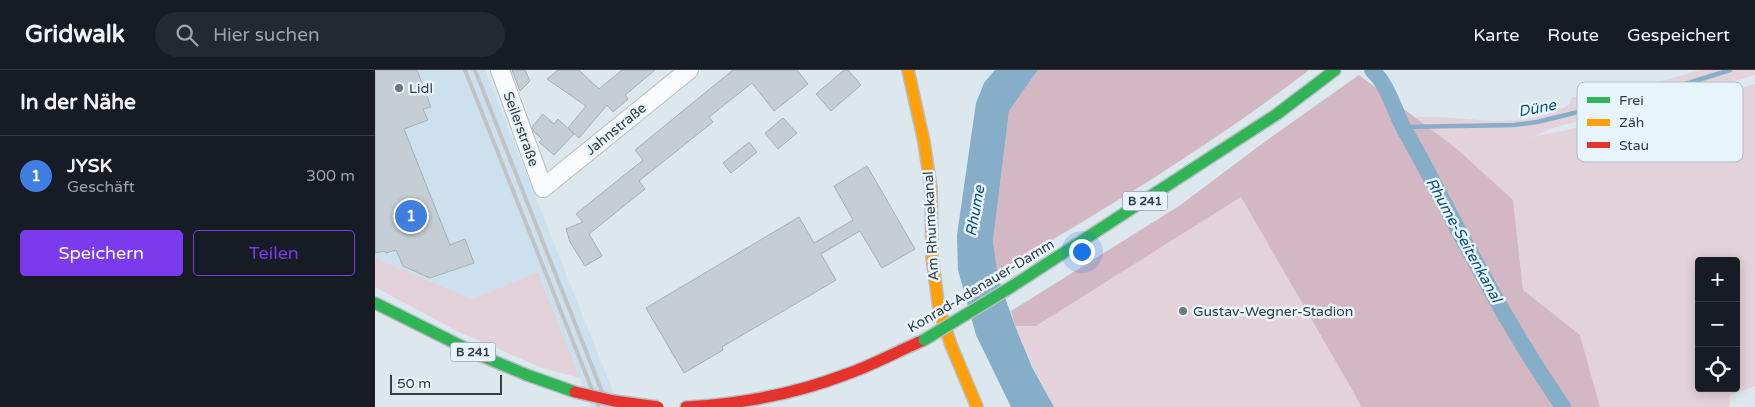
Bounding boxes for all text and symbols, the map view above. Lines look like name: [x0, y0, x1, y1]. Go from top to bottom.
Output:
search box: [155, 12, 505, 57]
text: Gridwalk: [25, 20, 125, 49]
icon: search: [173, 21, 201, 49]
text: Hier suchen: [213, 24, 319, 46]
text: Karte: [1473, 24, 1519, 46]
text: Route: [1547, 24, 1599, 46]
text: Gespeichert: [1627, 24, 1730, 46]
place label: Lidl: [409, 80, 433, 97]
marker: Lidl: [393, 82, 405, 94]
legend: [1577, 82, 1743, 162]
street label: Seilerstraße: [500, 89, 542, 169]
text: In der Nähe: [20, 90, 136, 115]
text: Frei: [1619, 92, 1644, 109]
water label: Düne: [1517, 95, 1559, 120]
street label: Jahnstraße: [582, 99, 650, 159]
text: Zäh: [1619, 114, 1644, 131]
text: Stau: [1619, 137, 1649, 154]
text: JYSK: [67, 155, 112, 177]
text: 1: [31, 166, 41, 186]
text: 300 m: [306, 166, 355, 186]
street label: Am Rhumekanal: [920, 171, 942, 281]
water label: Rhume-Seitenkanal: [1422, 175, 1507, 307]
text: Geschäft: [67, 177, 135, 197]
water label: Rhume: [962, 183, 989, 238]
road number: B 241: [1123, 192, 1167, 210]
pin: 1: [395, 197, 427, 235]
button: Speichern: [20, 230, 183, 276]
button: Teilen: [193, 230, 355, 276]
street label: Konrad-Adenauer-Damm: [905, 235, 1057, 337]
your location: [1069, 239, 1095, 265]
map controls: [1695, 257, 1740, 392]
button: +: [1695, 257, 1740, 302]
button: −: [1695, 302, 1740, 347]
place label: Gustav-Wegner-Stadion: [1193, 303, 1353, 320]
marker: Gustav-Wegner-Stadion: [1177, 305, 1189, 317]
road number: B 241: [451, 342, 495, 362]
button: locate: [1695, 347, 1740, 392]
scale bar: [390, 372, 503, 395]
text: 50 m: [397, 375, 431, 392]

